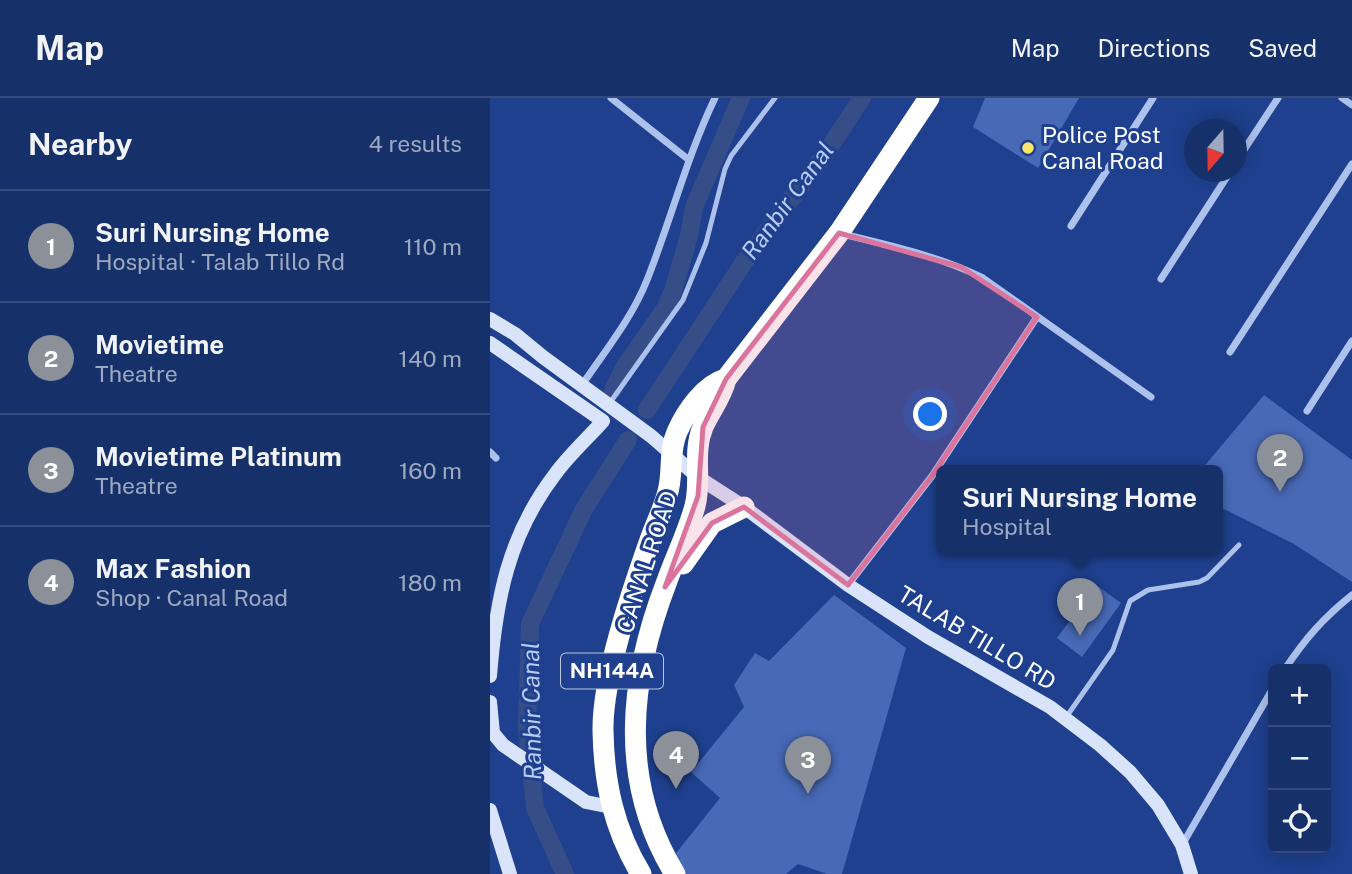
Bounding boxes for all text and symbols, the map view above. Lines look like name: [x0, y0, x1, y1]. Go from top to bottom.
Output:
text: Map: [35, 29, 104, 67]
text: Map: [1011, 34, 1060, 62]
text: Directions: [1098, 34, 1210, 62]
text: Saved: [1248, 34, 1317, 62]
north arrow: [1184, 119, 1247, 182]
place label: Police Post Canal Road: [1042, 121, 1163, 174]
text: Nearby: [28, 126, 132, 162]
text: 4 results: [368, 130, 462, 157]
water label: Ranbir Canal: [735, 136, 839, 265]
marker: Police Post Canal Road: [1020, 140, 1036, 156]
text: Suri Nursing Home: [95, 217, 330, 248]
text: 1: [46, 233, 56, 260]
text: 110 m: [404, 233, 462, 260]
text: Hospital · Talab Tillo Rd: [95, 248, 345, 275]
text: Movietime: [95, 329, 224, 360]
text: 2: [44, 345, 58, 372]
text: 140 m: [399, 345, 462, 372]
text: Theatre: [95, 360, 178, 387]
your location: [913, 397, 947, 431]
pin: 2: [1257, 434, 1303, 492]
text: Movietime Platinum: [95, 441, 342, 472]
text: 3: [43, 457, 59, 484]
text: 160 m: [399, 457, 462, 484]
popup: [936, 465, 1223, 556]
text: Theatre: [95, 472, 178, 499]
text: Suri Nursing Home: [962, 482, 1197, 513]
street label: CANAL ROAD: [611, 487, 682, 636]
text: Hospital: [962, 513, 1052, 540]
text: Max Fashion: [95, 553, 251, 584]
text: 4: [43, 569, 59, 596]
text: 180 m: [398, 569, 462, 596]
pin: 1: [1057, 578, 1103, 636]
street label: TALAB TILLO RD: [894, 580, 1061, 695]
text: Shop · Canal Road: [95, 584, 288, 611]
water label: Ranbir Canal: [516, 642, 546, 780]
road number: NH144A: [561, 654, 663, 688]
map controls: [1268, 664, 1331, 853]
button: +: [1268, 664, 1331, 727]
button: −: [1268, 727, 1331, 790]
pin: 4: [653, 731, 699, 789]
pin: 3: [785, 736, 831, 794]
button: locate: [1268, 790, 1331, 853]

